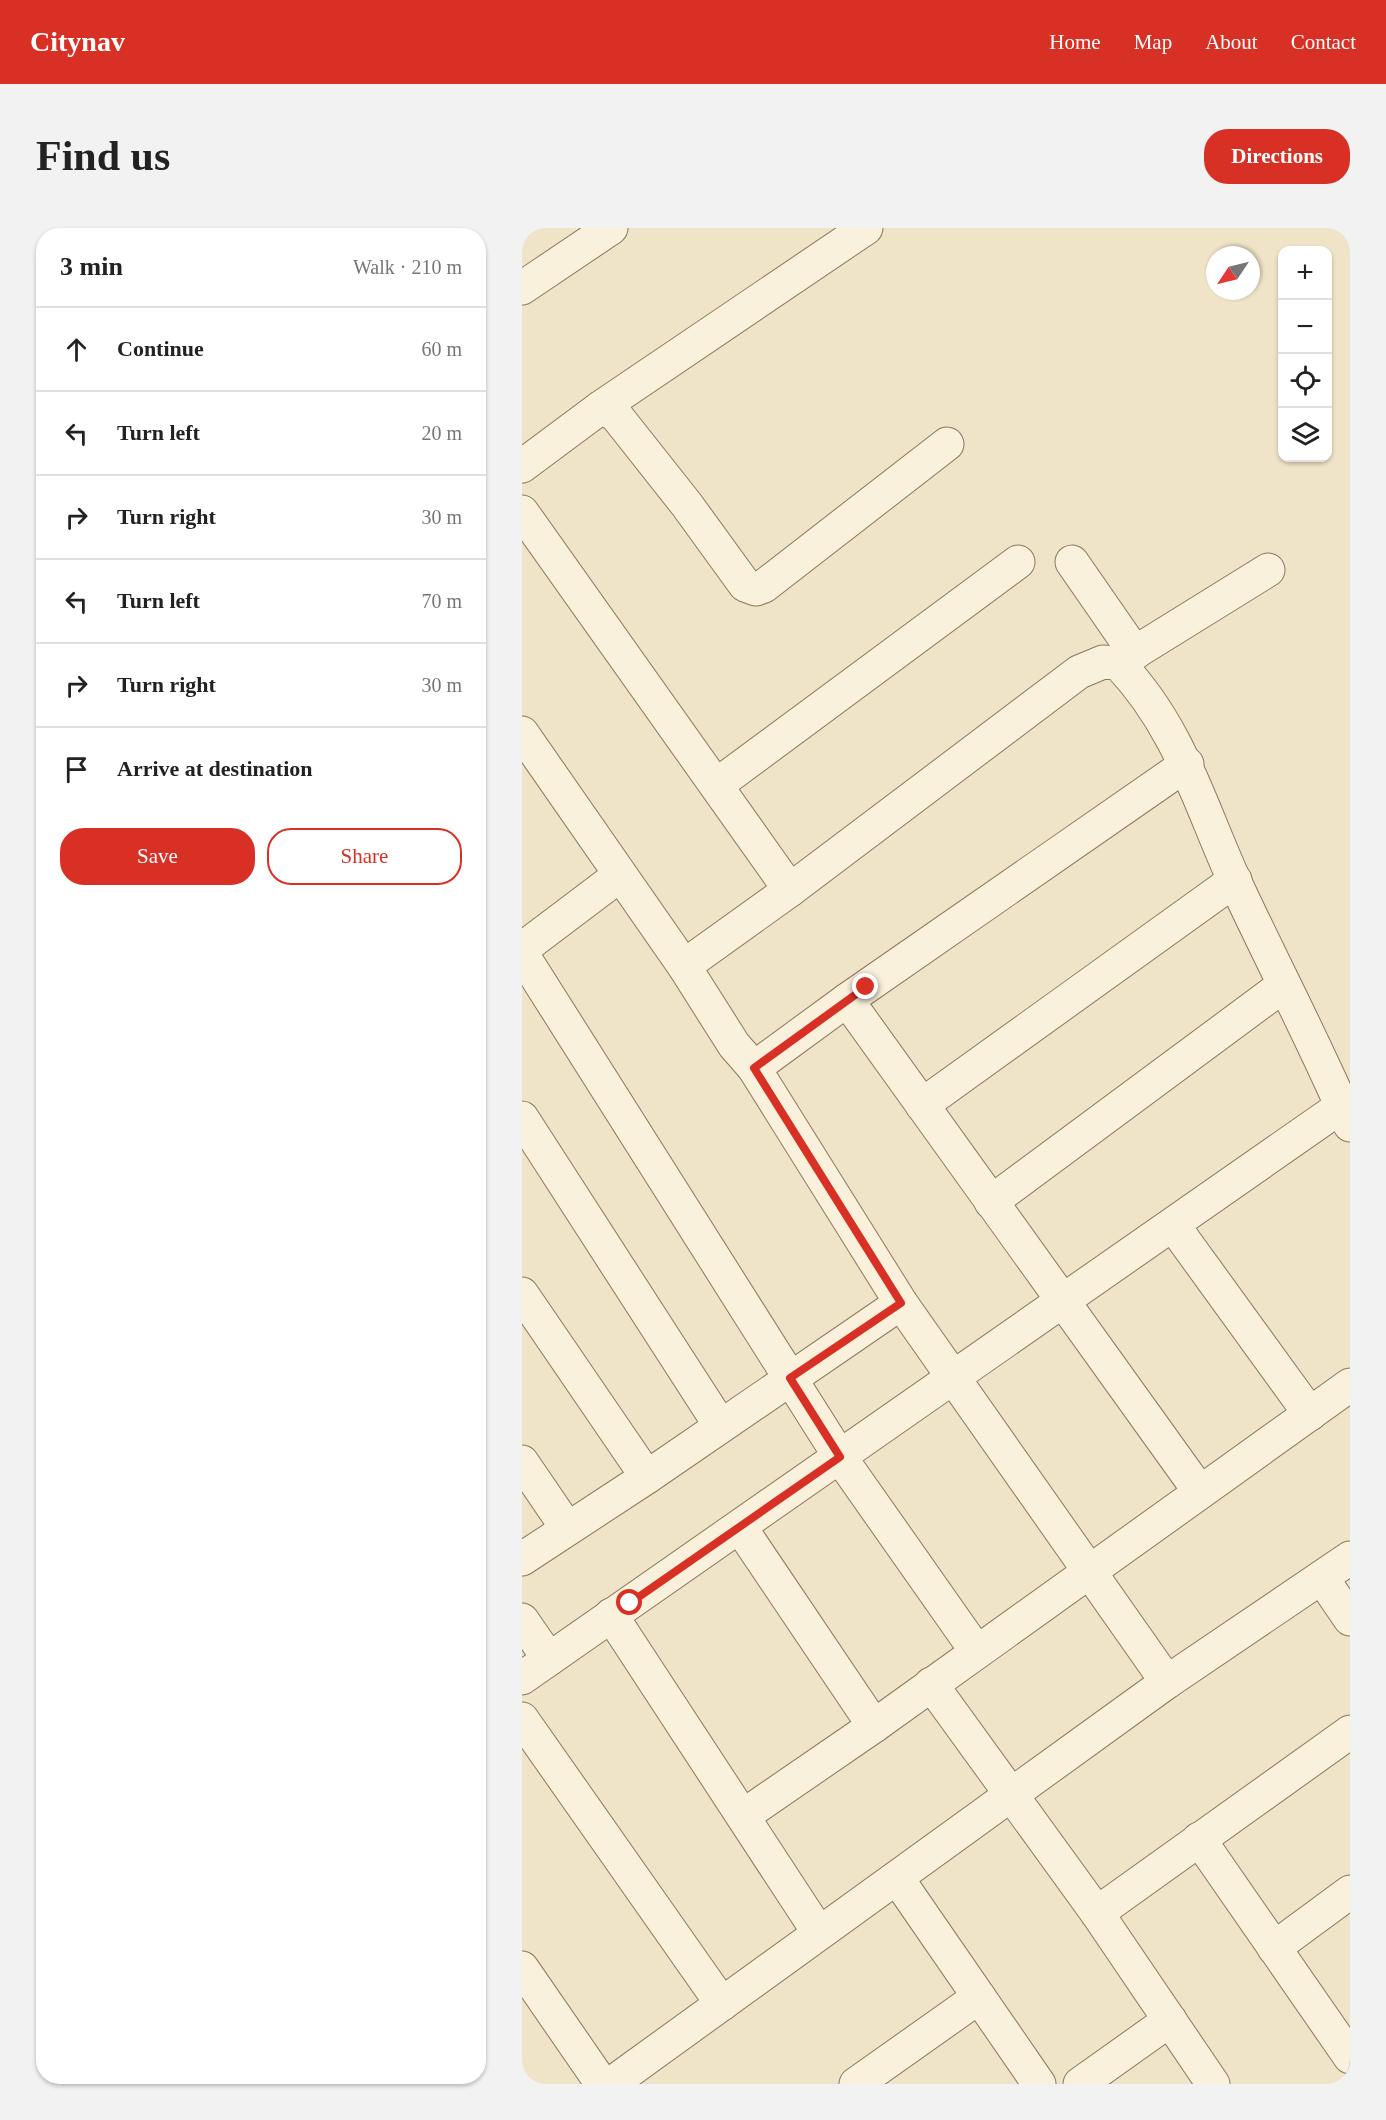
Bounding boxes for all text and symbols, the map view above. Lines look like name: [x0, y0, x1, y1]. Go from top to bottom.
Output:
text: Citynav: [30, 26, 125, 57]
text: Home: [1049, 30, 1101, 54]
text: Map: [1134, 30, 1172, 54]
text: About: [1205, 30, 1258, 54]
text: Contact: [1291, 30, 1356, 54]
button: Directions: [1204, 129, 1350, 184]
text: Find us: [36, 133, 170, 179]
north arrow: [1206, 246, 1260, 300]
map controls: [1278, 246, 1332, 462]
button: +: [1278, 246, 1332, 300]
text: 3 min: [60, 252, 123, 281]
text: Walk · 210 m: [353, 256, 462, 278]
button: −: [1278, 300, 1332, 354]
icon: ahead: [60, 333, 93, 366]
text: Continue: [117, 336, 204, 361]
text: 60 m: [421, 338, 462, 360]
button: locate: [1278, 354, 1332, 408]
button: layers: [1278, 408, 1332, 462]
icon: left: [60, 417, 93, 450]
text: Turn left: [117, 420, 200, 445]
text: 20 m: [421, 422, 462, 444]
icon: right: [60, 501, 93, 534]
text: Turn right: [117, 504, 216, 529]
text: 30 m: [421, 506, 462, 528]
icon: left: [60, 585, 93, 618]
text: Turn left: [117, 588, 200, 613]
text: 70 m: [421, 590, 462, 612]
icon: right: [60, 669, 93, 702]
text: Turn right: [117, 672, 216, 697]
text: 30 m: [421, 674, 462, 696]
icon: arrive: [60, 753, 93, 786]
text: Arrive at destination: [117, 756, 313, 781]
button: Save: [60, 828, 255, 885]
button: Share: [267, 828, 462, 885]
route end: [852, 973, 878, 999]
route start: [616, 1589, 642, 1615]

